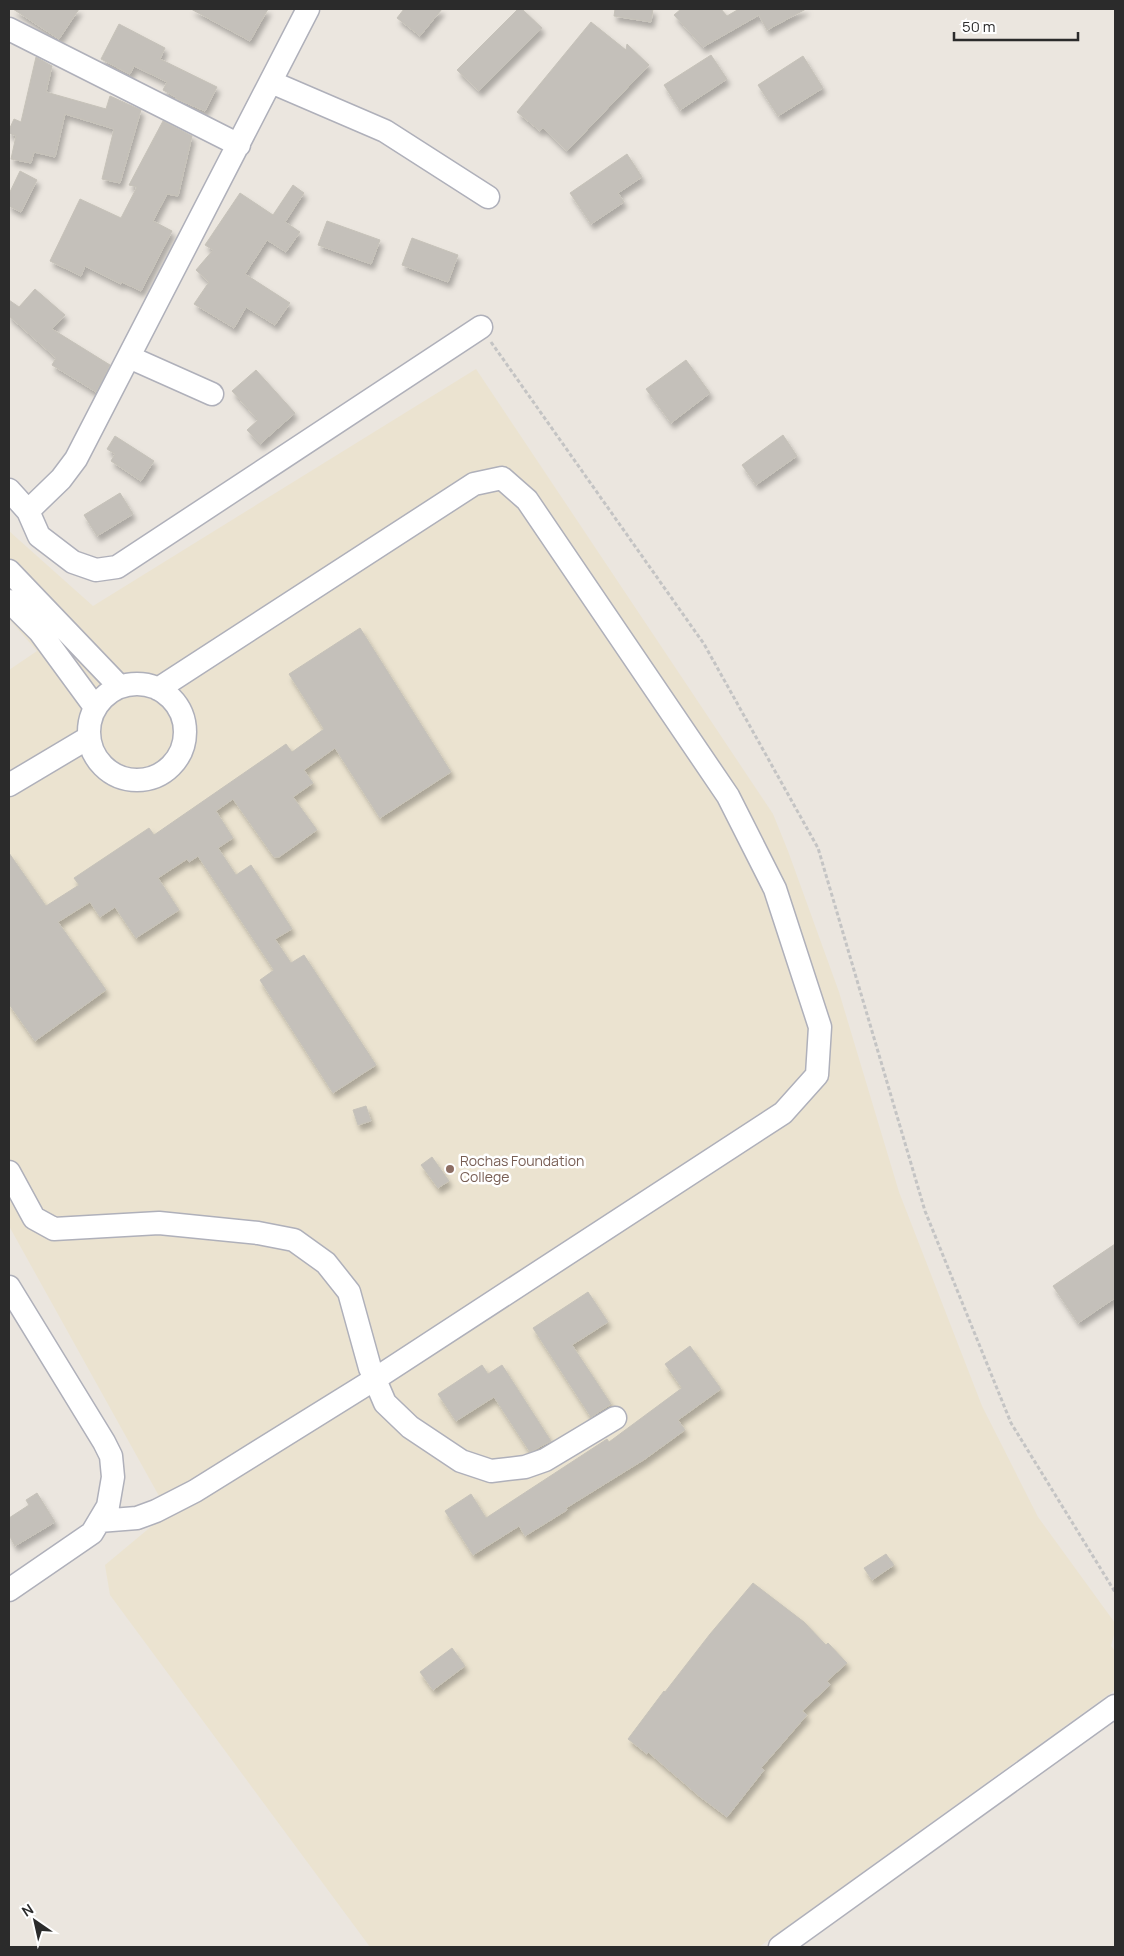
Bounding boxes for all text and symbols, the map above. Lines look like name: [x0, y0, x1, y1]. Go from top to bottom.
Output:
scale bar: [954, 10, 1078, 42]
text: 50 m: [962, 16, 996, 37]
place label: Rochas Foundation College: [460, 1151, 584, 1186]
marker: Rochas Foundation College: [444, 1163, 456, 1175]
north arrow: [10, 1896, 60, 1946]
text: N: [18, 1899, 37, 1920]

